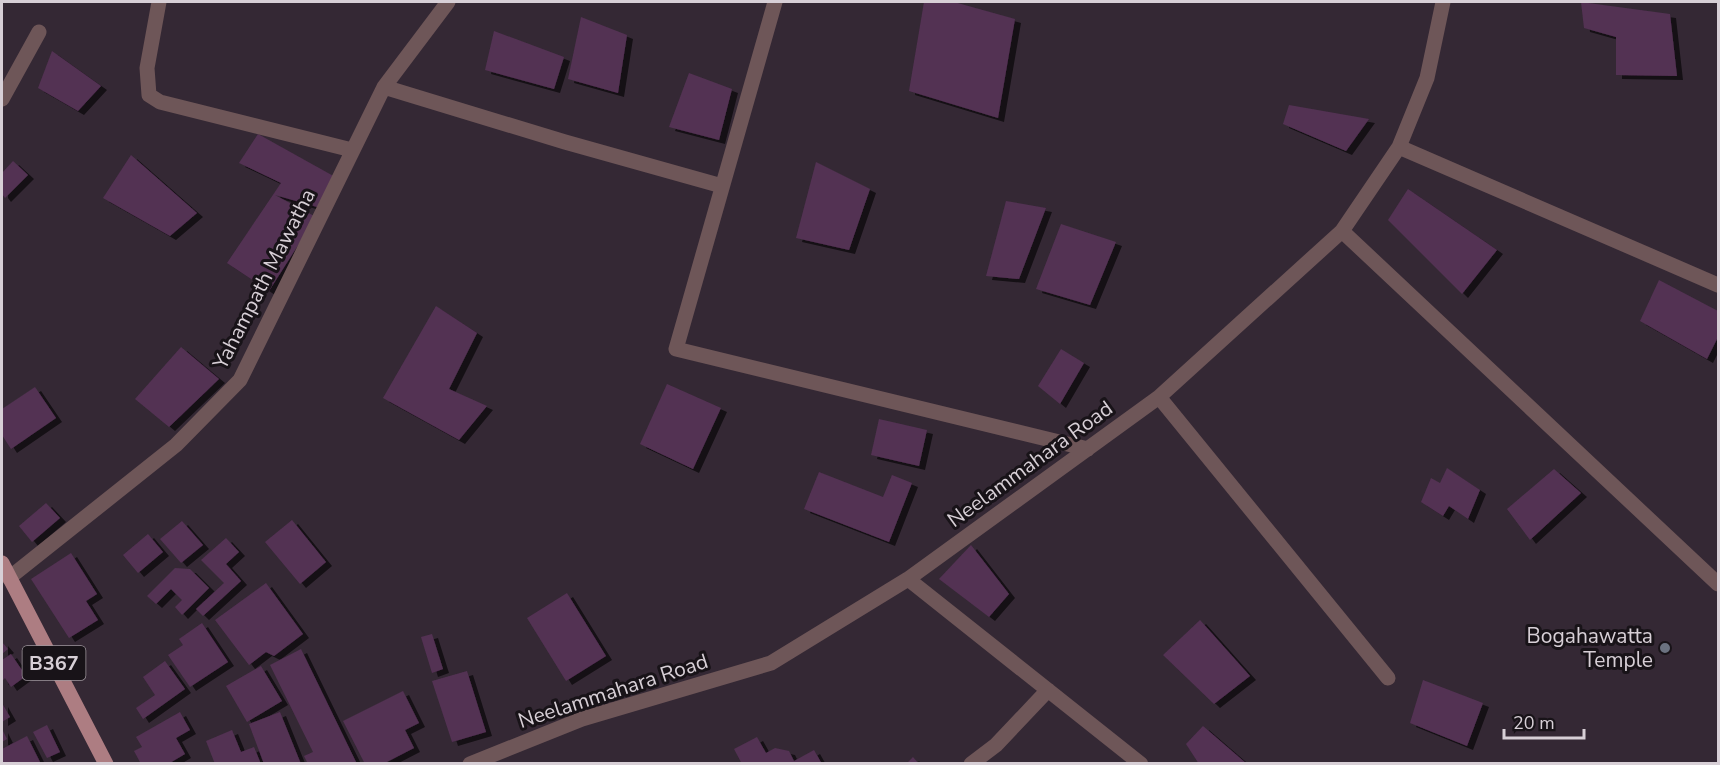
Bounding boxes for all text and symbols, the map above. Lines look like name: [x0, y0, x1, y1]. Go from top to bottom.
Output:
street label: Yahampath Mawatha: [206, 184, 322, 375]
street label: Neelammahara Road: [942, 394, 1118, 534]
place label: Bogahawatta Temple: [1527, 622, 1653, 674]
marker: Bogahawatta Temple: [1658, 641, 1672, 655]
road number: B367: [22, 646, 86, 680]
street label: Neelammahara Road: [514, 647, 712, 735]
scale bar: [1504, 702, 1584, 740]
text: 20 m: [1513, 711, 1555, 735]

